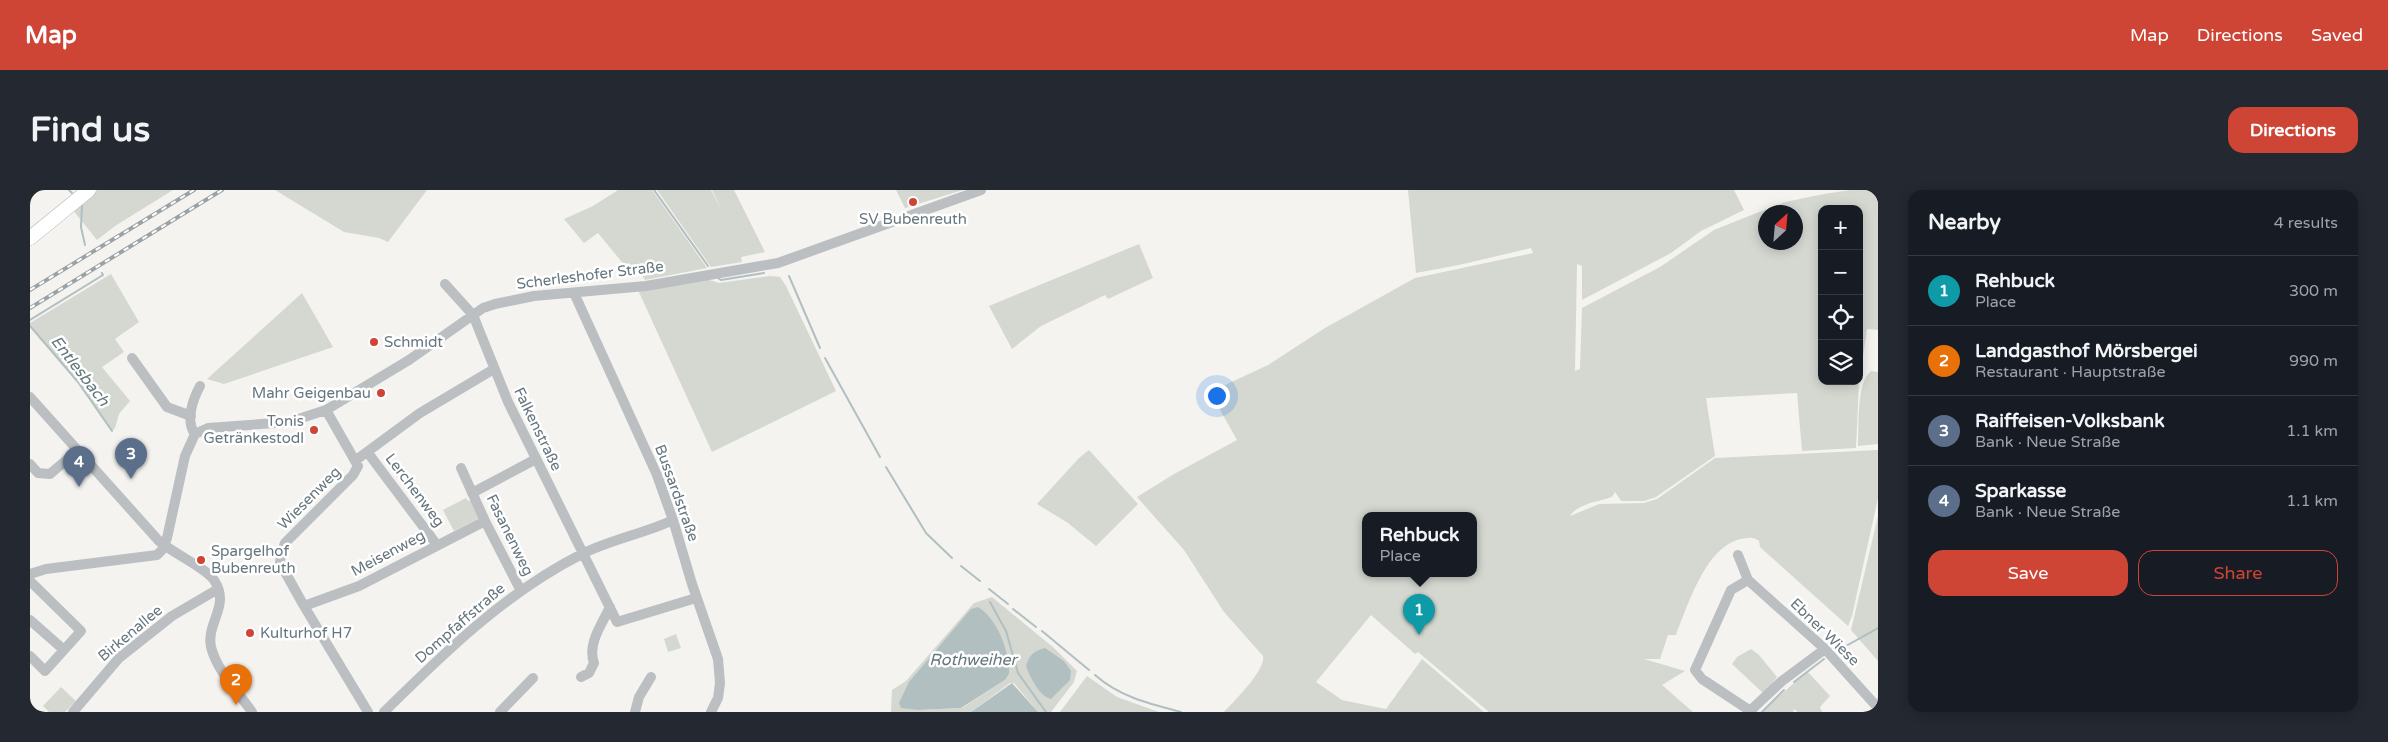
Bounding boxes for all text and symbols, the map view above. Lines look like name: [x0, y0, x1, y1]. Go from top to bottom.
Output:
text: Map: [25, 21, 77, 50]
text: Map: [2130, 24, 2169, 46]
text: Directions: [2197, 24, 2283, 46]
text: Saved: [2311, 24, 2363, 46]
button: Directions: [2228, 107, 2358, 153]
text: Find us: [30, 109, 150, 151]
marker: SV Bubenreuth: [907, 196, 919, 208]
north arrow: [1758, 205, 1803, 250]
map controls: [1818, 205, 1863, 385]
button: +: [1818, 205, 1863, 250]
place label: SV Bubenreuth: [859, 210, 967, 228]
text: Nearby: [1928, 210, 2001, 235]
text: 4 results: [2274, 213, 2338, 233]
button: −: [1818, 250, 1863, 295]
street label: Scherleshofer Straße: [515, 257, 665, 293]
text: Rehbuck: [1975, 270, 2055, 292]
text: 1: [1939, 281, 1949, 301]
text: 300 m: [2289, 281, 2338, 301]
text: Place: [1975, 292, 2016, 312]
button: locate: [1818, 295, 1863, 340]
water label: Entlesbach: [46, 332, 114, 411]
place label: Schmidt: [384, 333, 443, 351]
marker: Schmidt: [368, 336, 380, 348]
button: layers: [1818, 340, 1863, 385]
text: Landgasthof Mörsbergei: [1975, 340, 2198, 362]
text: 2: [1939, 351, 1949, 371]
text: 990 m: [2289, 351, 2338, 371]
text: Restaurant · Hauptstraße: [1975, 362, 2166, 382]
your location: [1204, 383, 1230, 409]
place label: Mahr Geigenbau: [252, 384, 371, 402]
street label: Falkenstraße: [510, 384, 566, 474]
marker: Mahr Geigenbau: [375, 387, 387, 399]
text: Raiffeisen-Volksbank: [1975, 410, 2165, 432]
place label: Tonis Getränkestodl: [203, 412, 304, 447]
text: 3: [1939, 421, 1949, 441]
text: 1.1 km: [2286, 421, 2338, 441]
marker: Tonis Getränkestodl: [308, 424, 320, 436]
text: Bank · Neue Straße: [1975, 432, 2120, 452]
pin: 3: [115, 438, 147, 479]
street label: Bussardstraße: [651, 442, 703, 544]
pin: 4: [63, 446, 95, 487]
street label: Lerchenweg: [382, 450, 448, 530]
street label: Wiesenweg: [274, 463, 344, 533]
text: Sparkasse: [1975, 480, 2066, 502]
street label: Fasanenweg: [483, 491, 537, 579]
text: 4: [1939, 491, 1949, 511]
text: 1.1 km: [2286, 491, 2338, 511]
text: Bank · Neue Straße: [1975, 502, 2120, 522]
popup: [1362, 512, 1477, 577]
text: Rehbuck: [1380, 524, 1459, 546]
street label: Meisenweg: [348, 526, 428, 580]
place label: Spargelhof Bubenreuth: [211, 542, 296, 577]
text: Place: [1380, 546, 1421, 566]
button: Save: [1928, 550, 2128, 596]
button: Share: [2138, 550, 2338, 596]
marker: Spargelhof Bubenreuth: [195, 554, 207, 566]
street label: Dompfaffstraße: [411, 579, 509, 667]
pin: 1: [1403, 594, 1435, 635]
street label: Ebner Wiese: [1787, 595, 1863, 669]
street label: Birkenallee: [94, 601, 166, 665]
place label: Kulturhof H7: [260, 624, 352, 642]
marker: Kulturhof H7: [244, 627, 256, 639]
water label: Rothweiher: [929, 650, 1019, 670]
pin: 2: [220, 664, 252, 705]

